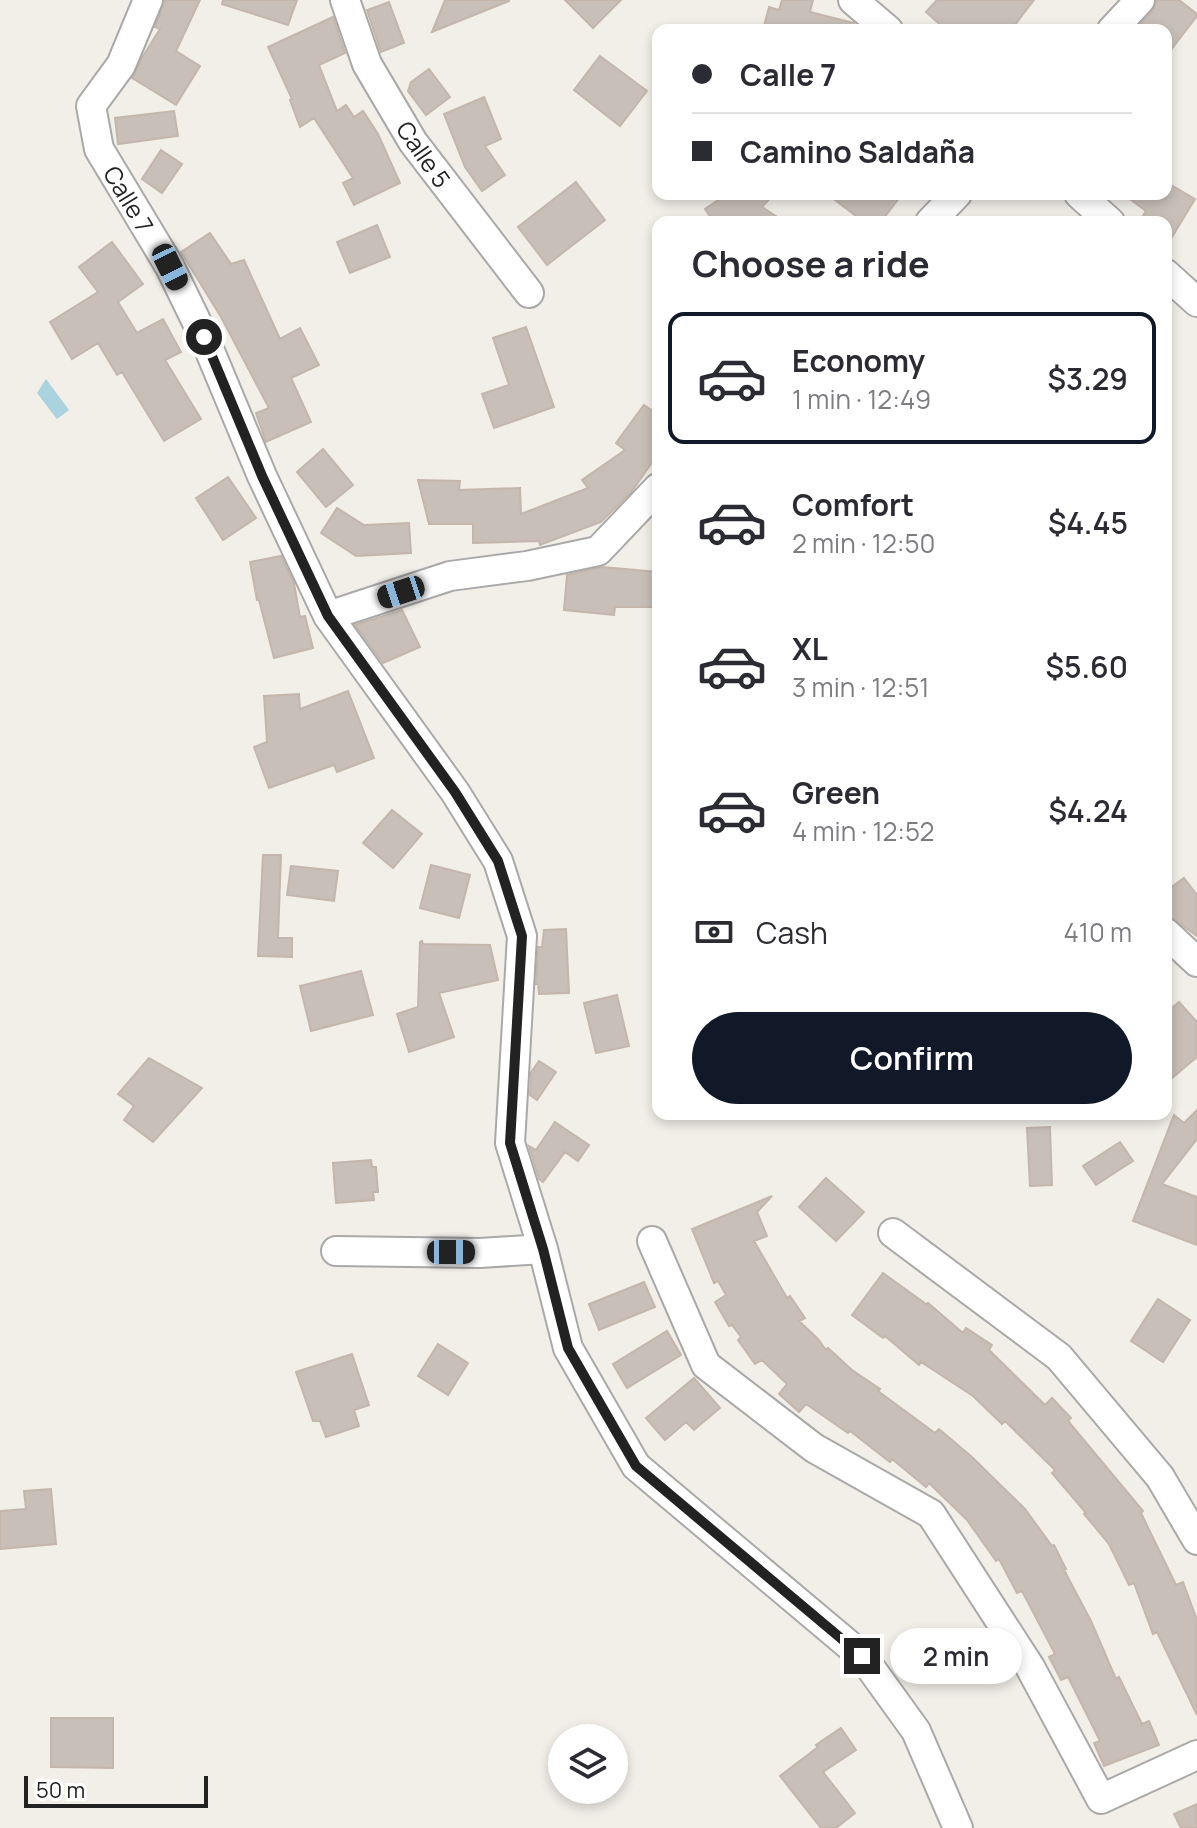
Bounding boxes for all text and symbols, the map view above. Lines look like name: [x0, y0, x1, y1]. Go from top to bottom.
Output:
text: Calle 7: [740, 54, 836, 95]
street label: Calle 5: [389, 114, 459, 194]
text: Camino Saldaña: [740, 131, 975, 172]
street label: Calle 7: [96, 159, 162, 239]
text: Choose a ride: [692, 239, 930, 288]
car: [149, 240, 191, 294]
route start: [186, 319, 222, 355]
text: Economy: [792, 340, 925, 381]
icon: car: [696, 342, 768, 414]
text: $3.29: [1048, 358, 1128, 399]
text: 1 min · 12:49: [792, 381, 931, 417]
text: Comfort: [792, 484, 914, 525]
icon: car: [696, 486, 768, 558]
text: $4.45: [1048, 502, 1128, 543]
text: 2 min · 12:50: [792, 525, 935, 561]
car: [374, 573, 428, 611]
text: XL: [792, 628, 828, 669]
icon: car: [696, 630, 768, 702]
text: $5.60: [1046, 646, 1128, 687]
text: 3 min · 12:51: [792, 669, 929, 705]
text: Green: [792, 772, 880, 813]
icon: car: [696, 774, 768, 846]
text: $4.24: [1048, 790, 1128, 831]
text: 4 min · 12:52: [792, 813, 934, 849]
icon: cash: [692, 910, 736, 954]
text: Cash: [756, 912, 828, 953]
text: 410 m: [1063, 914, 1132, 950]
button: Confirm: [692, 1012, 1132, 1104]
car: [427, 1240, 475, 1264]
callout: 2 min: [890, 1628, 1022, 1684]
route end: [844, 1638, 880, 1674]
text: 2 min: [923, 1638, 989, 1674]
map controls: [548, 1724, 628, 1804]
button: layers: [548, 1724, 628, 1804]
scale bar: [24, 1772, 208, 1808]
text: 50 m: [36, 1775, 85, 1805]

